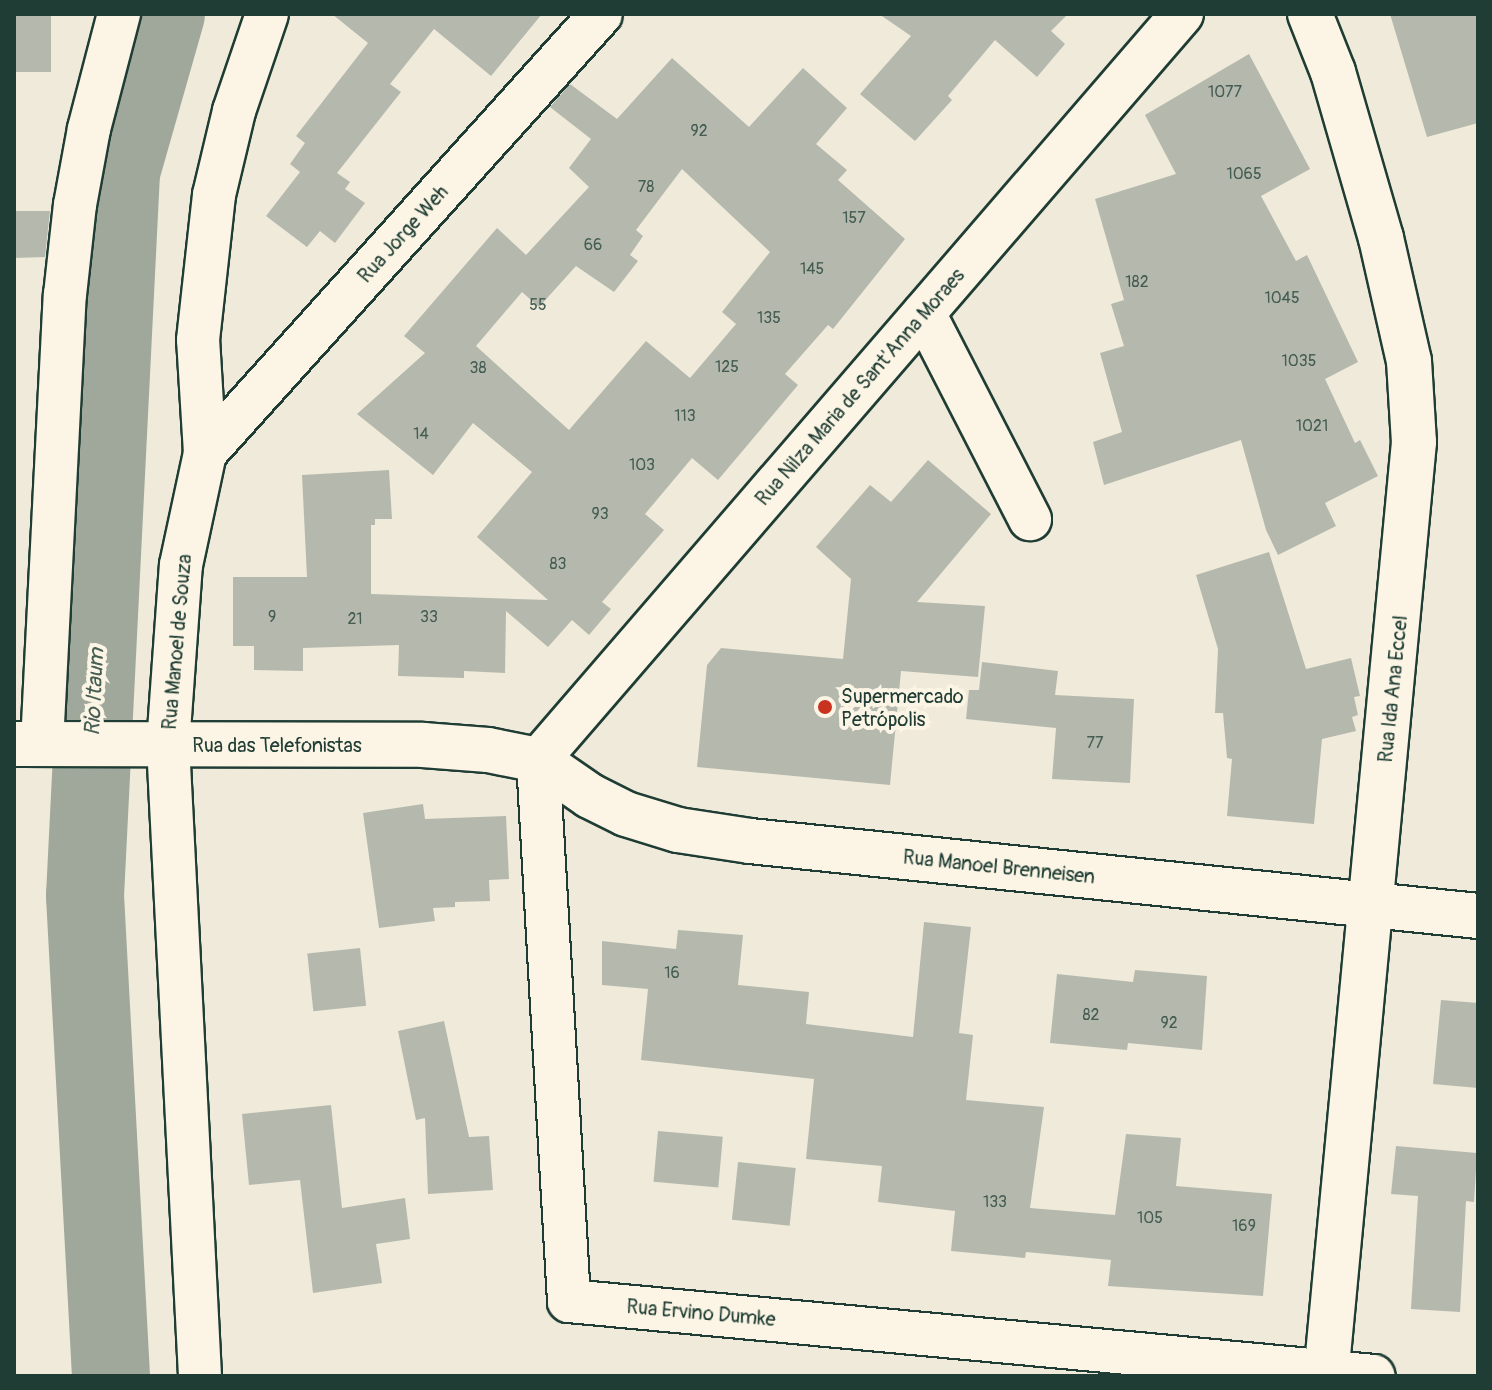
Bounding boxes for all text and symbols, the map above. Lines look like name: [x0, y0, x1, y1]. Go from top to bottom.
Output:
house number: 1077: [1208, 82, 1242, 102]
house number: 92: [690, 121, 708, 141]
house number: 1065: [1226, 164, 1262, 184]
house number: 78: [638, 177, 654, 197]
street label: Rua Jorge Weh: [353, 180, 453, 288]
house number: 157: [842, 208, 866, 228]
house number: 66: [584, 235, 602, 255]
house number: 145: [800, 259, 824, 279]
street label: Rua Nilza Maria de Sant'Anna Moraes: [750, 263, 970, 511]
house number: 182: [1125, 272, 1149, 292]
house number: 1045: [1264, 288, 1300, 308]
house number: 55: [529, 295, 547, 315]
house number: 135: [757, 308, 781, 328]
house number: 1035: [1282, 351, 1316, 371]
house number: 125: [715, 357, 739, 377]
house number: 38: [470, 358, 486, 378]
house number: 113: [674, 406, 696, 426]
house number: 1021: [1296, 416, 1328, 436]
house number: 14: [413, 424, 429, 444]
house number: 103: [629, 455, 655, 475]
house number: 93: [591, 504, 609, 524]
street label: Rua Manoel de Souza: [157, 553, 197, 731]
house number: 83: [550, 554, 566, 574]
house number: 9: [268, 607, 276, 627]
house number: 33: [420, 607, 438, 627]
house number: 21: [347, 609, 363, 629]
street label: Rua Ida Ana Eccel: [1373, 614, 1413, 764]
water label: Rio Itaum: [80, 647, 110, 737]
place label: Supermercado Petrópolis: [841, 684, 964, 731]
marker: Supermercado Petrópolis: [816, 698, 834, 716]
street label: Rua das Telefonistas: [192, 733, 362, 757]
house number: 77: [1087, 733, 1103, 753]
street label: Rua Manoel Brenneisen: [902, 845, 1096, 889]
house number: 16: [664, 963, 680, 983]
house number: 82: [1082, 1005, 1100, 1025]
house number: 92: [1160, 1013, 1178, 1033]
house number: 133: [983, 1192, 1007, 1212]
house number: 105: [1137, 1208, 1163, 1228]
house number: 169: [1232, 1216, 1256, 1236]
street label: Rua Ervino Dumke: [625, 1295, 777, 1331]

